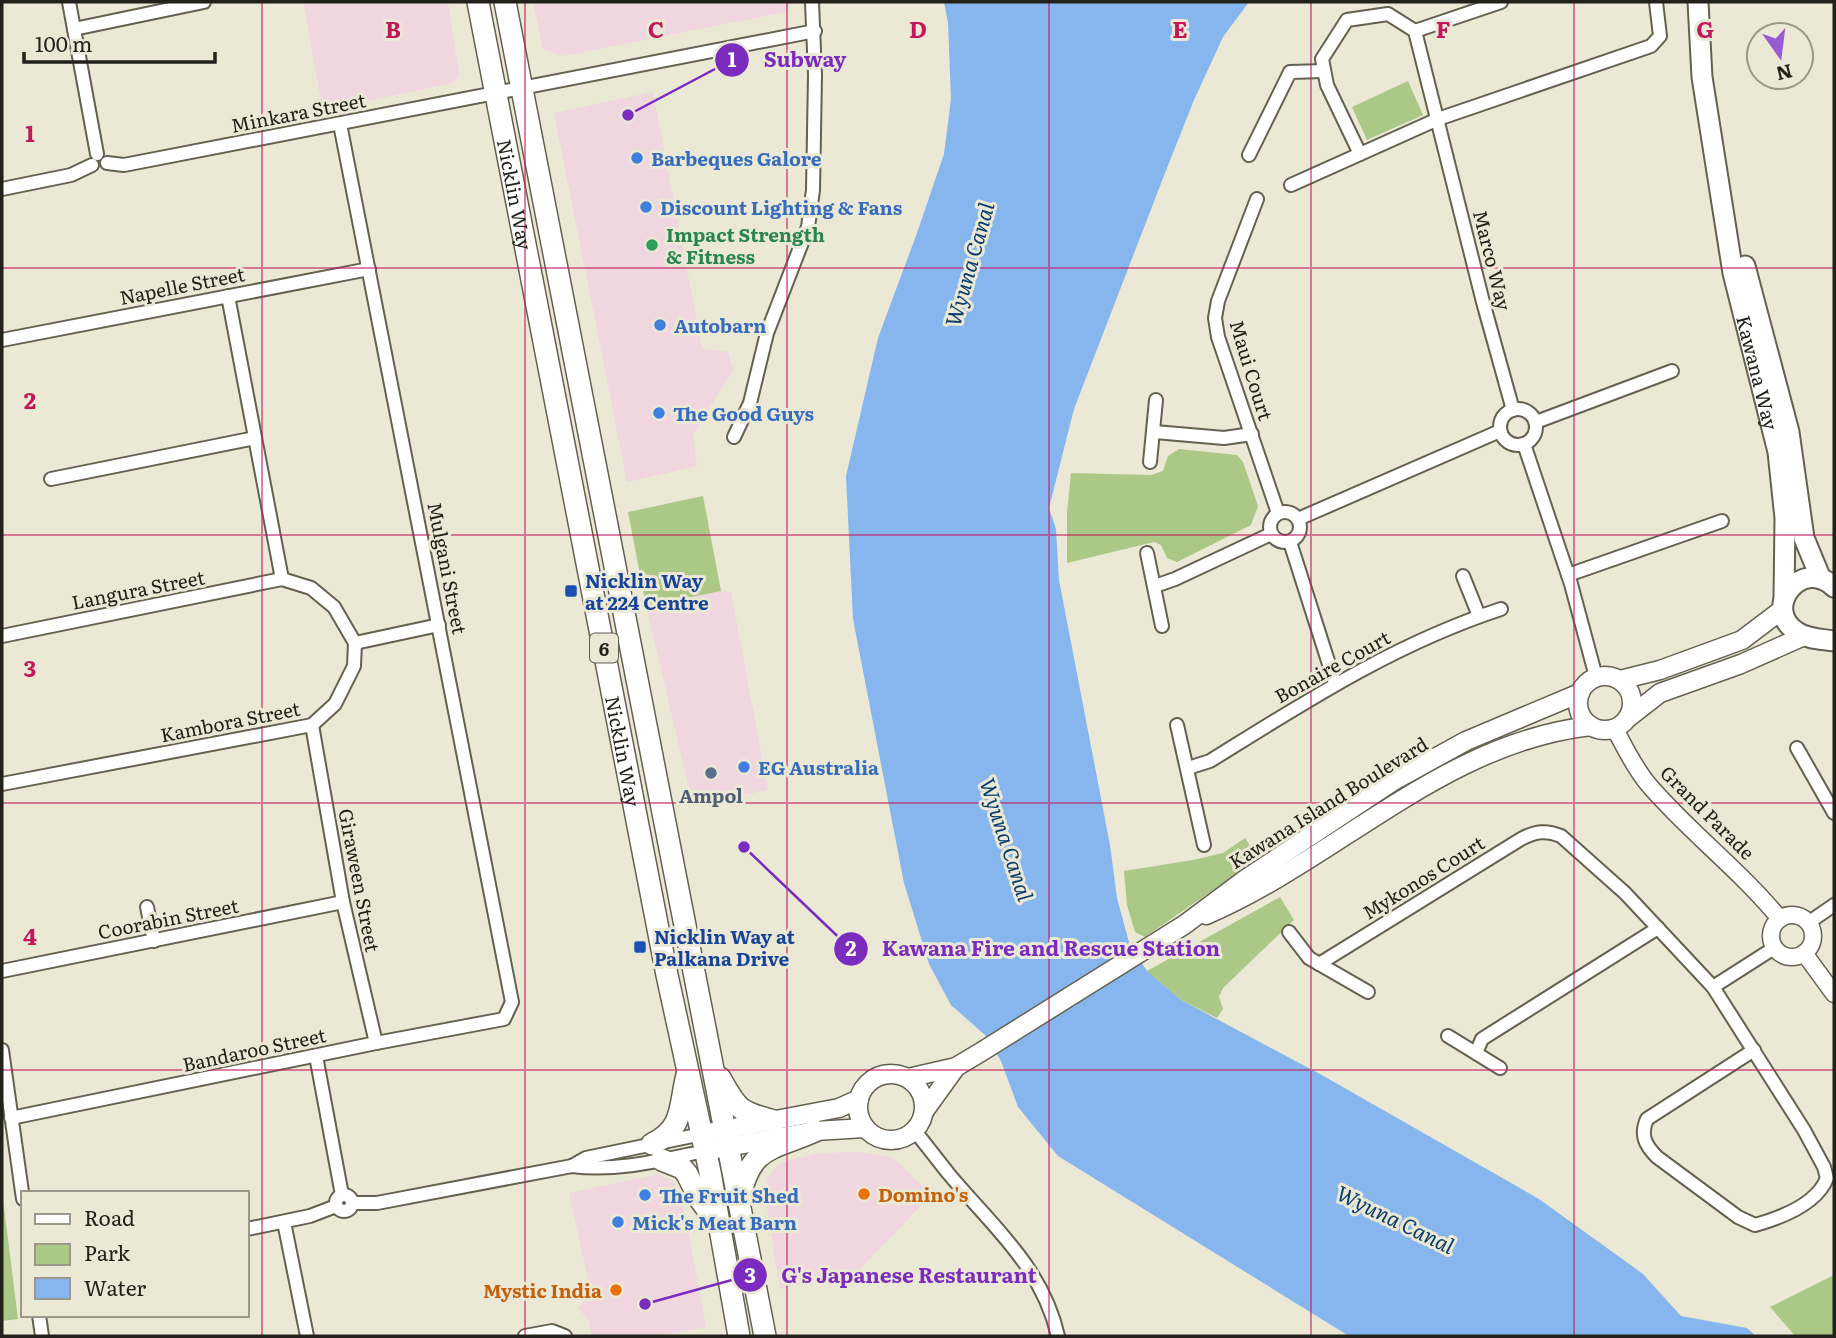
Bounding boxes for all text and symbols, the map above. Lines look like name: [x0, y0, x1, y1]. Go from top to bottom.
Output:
text: B: [385, 11, 401, 45]
text: C: [648, 11, 664, 45]
text: D: [909, 11, 927, 45]
text: E: [1172, 11, 1188, 45]
text: F: [1436, 11, 1451, 45]
text: G: [1696, 11, 1714, 45]
scale bar: [24, 21, 215, 65]
north arrow: [1745, 21, 1815, 91]
text: 100 m: [35, 27, 92, 58]
callout: Subway: [715, 39, 860, 81]
text: 1: [728, 42, 737, 73]
text: Subway: [764, 42, 846, 73]
text: N: [1773, 58, 1795, 89]
street label: Minkara Street: [228, 85, 368, 139]
text: 1: [25, 115, 35, 149]
street label: Nicklin Way: [491, 137, 540, 252]
place label: Barbeques Galore: [651, 144, 822, 172]
marker: Barbeques Galore: [629, 150, 645, 166]
place label: Discount Lighting & Fans: [660, 193, 902, 221]
water label: Wyuna Canal: [935, 198, 1001, 330]
marker: Discount Lighting & Fans: [638, 199, 654, 215]
street label: Marco Way: [1467, 207, 1519, 313]
place label: Impact Strength & Fitness: [666, 220, 825, 270]
marker: Impact Strength & Fitness: [644, 237, 660, 253]
street label: Napelle Street: [117, 259, 247, 311]
place label: Autobarn: [674, 311, 766, 339]
street label: Kawana Way: [1730, 312, 1786, 433]
street label: Maui Court: [1223, 316, 1281, 424]
marker: Autobarn: [652, 317, 668, 333]
text: 2: [24, 382, 36, 416]
place label: The Good Guys: [673, 399, 814, 427]
marker: The Good Guys: [651, 405, 667, 421]
street label: Mulgani Street: [421, 500, 475, 637]
street label: Langura Street: [69, 562, 207, 616]
place label: Nicklin Way at 224 Centre: [585, 566, 709, 616]
marker: Nicklin Way at 224 Centre: [563, 583, 579, 599]
street label: Bonaire Court: [1269, 623, 1395, 709]
road number: 6: [590, 634, 618, 662]
text: 3: [24, 650, 36, 684]
street label: Nicklin Way: [599, 693, 648, 809]
street label: Kambora Street: [158, 694, 303, 748]
street label: Kawana Island Boulevard: [1223, 729, 1433, 875]
place label: EG Australia: [758, 753, 879, 781]
marker: EG Australia: [736, 759, 752, 775]
street label: Grand Parade: [1655, 759, 1762, 866]
marker: Ampol: [703, 765, 719, 781]
water label: Wyuna Canal: [974, 773, 1043, 905]
place label: Ampol: [679, 781, 743, 809]
street label: Giraween Street: [332, 806, 388, 954]
street label: Mykonos Court: [1357, 828, 1490, 926]
street label: Coorabin Street: [95, 891, 241, 945]
text: 4: [23, 918, 37, 952]
place label: Nicklin Way at Palkana Drive: [654, 922, 795, 972]
callout: Kawana Fire and Rescue Station: [833, 928, 1235, 970]
text: 2: [845, 931, 857, 962]
text: Kawana Fire and Rescue Station: [882, 931, 1221, 962]
marker: Nicklin Way at Palkana Drive: [632, 939, 648, 955]
street label: Bandaroo Street: [180, 1020, 329, 1078]
water label: Wyuna Canal: [1332, 1176, 1460, 1260]
place label: Domino's: [878, 1180, 968, 1208]
place label: The Fruit Shed: [659, 1181, 800, 1209]
marker: Domino's: [856, 1186, 872, 1202]
marker: The Fruit Shed: [637, 1187, 653, 1203]
legend: [21, 1191, 248, 1317]
text: Road: [84, 1201, 135, 1232]
place label: Mick's Meat Barn: [632, 1208, 797, 1236]
marker: Mick's Meat Barn: [610, 1214, 626, 1230]
text: Park: [84, 1236, 130, 1267]
callout: G's Japanese Restaurant: [732, 1254, 1051, 1296]
text: 3: [744, 1258, 756, 1289]
text: G's Japanese Restaurant: [781, 1258, 1037, 1289]
text: Water: [84, 1271, 146, 1302]
place label: Mystic India: [483, 1276, 602, 1304]
marker: Mystic India: [608, 1282, 624, 1298]

